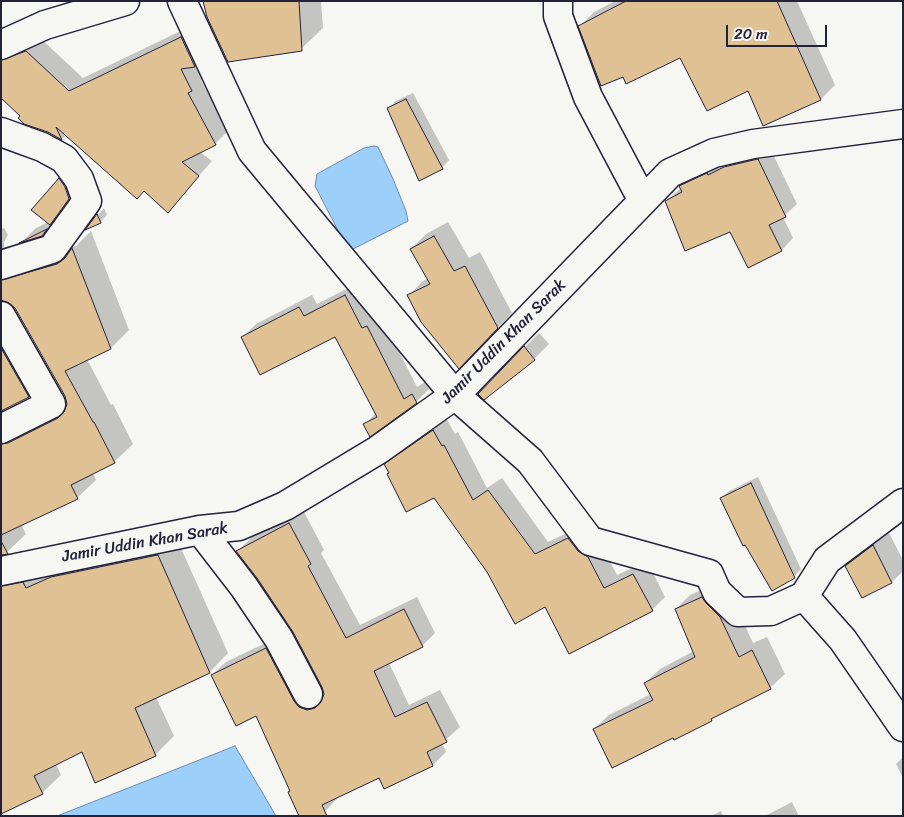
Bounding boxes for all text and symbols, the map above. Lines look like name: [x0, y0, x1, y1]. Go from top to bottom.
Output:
scale bar: [729, 15, 830, 47]
text: 20 m: [734, 21, 768, 47]
street label: Jamir Uddin Khan Sarak: [438, 276, 570, 408]
street label: Jamir Uddin Khan Sarak: [61, 519, 229, 567]

